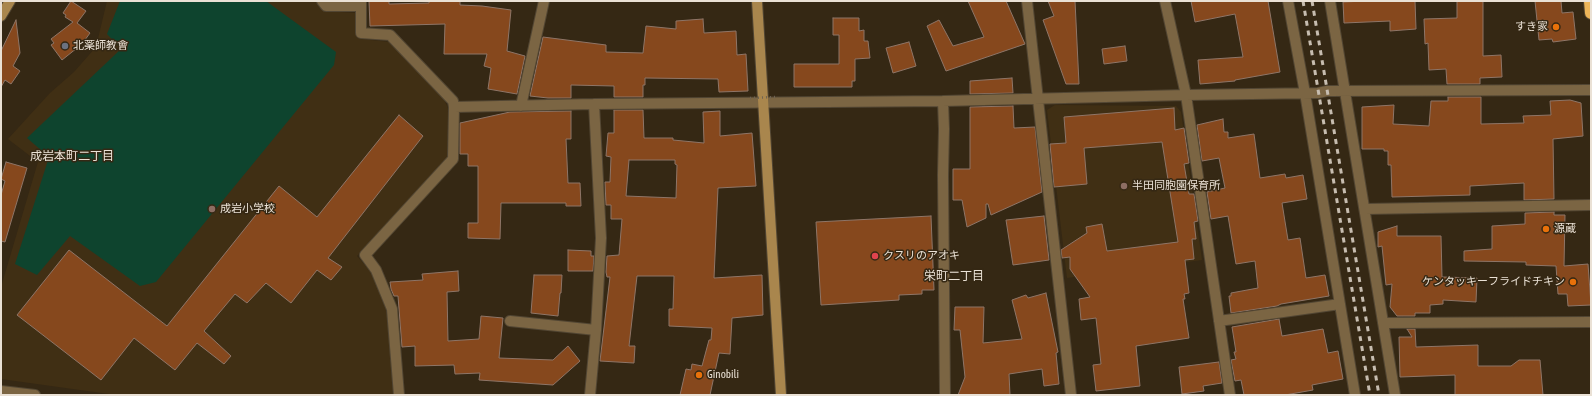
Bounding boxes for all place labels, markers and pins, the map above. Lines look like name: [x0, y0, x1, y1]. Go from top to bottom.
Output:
place label: すき家: [1515, 20, 1548, 34]
marker: すき家: [1551, 22, 1561, 32]
place label: 北薬師教會: [73, 39, 128, 53]
marker: 北薬師教會: [60, 41, 70, 51]
place label: 半田同胞園保育所: [1132, 179, 1220, 193]
marker: 半田同胞園保育所: [1119, 181, 1129, 191]
place label: 成岩小学校: [220, 202, 275, 216]
marker: 成岩小学校: [207, 204, 217, 214]
place label: 源蔵: [1554, 222, 1576, 236]
marker: 源蔵: [1541, 224, 1551, 234]
place label: クスリのアオキ: [883, 249, 960, 263]
marker: クスリのアオキ: [870, 251, 880, 261]
place label: ケンタッキーフライドチキン: [1422, 275, 1565, 289]
marker: ケンタッキーフライドチキン: [1568, 277, 1578, 287]
place label: Ginobili: [707, 368, 739, 382]
marker: Ginobili: [694, 370, 704, 380]

